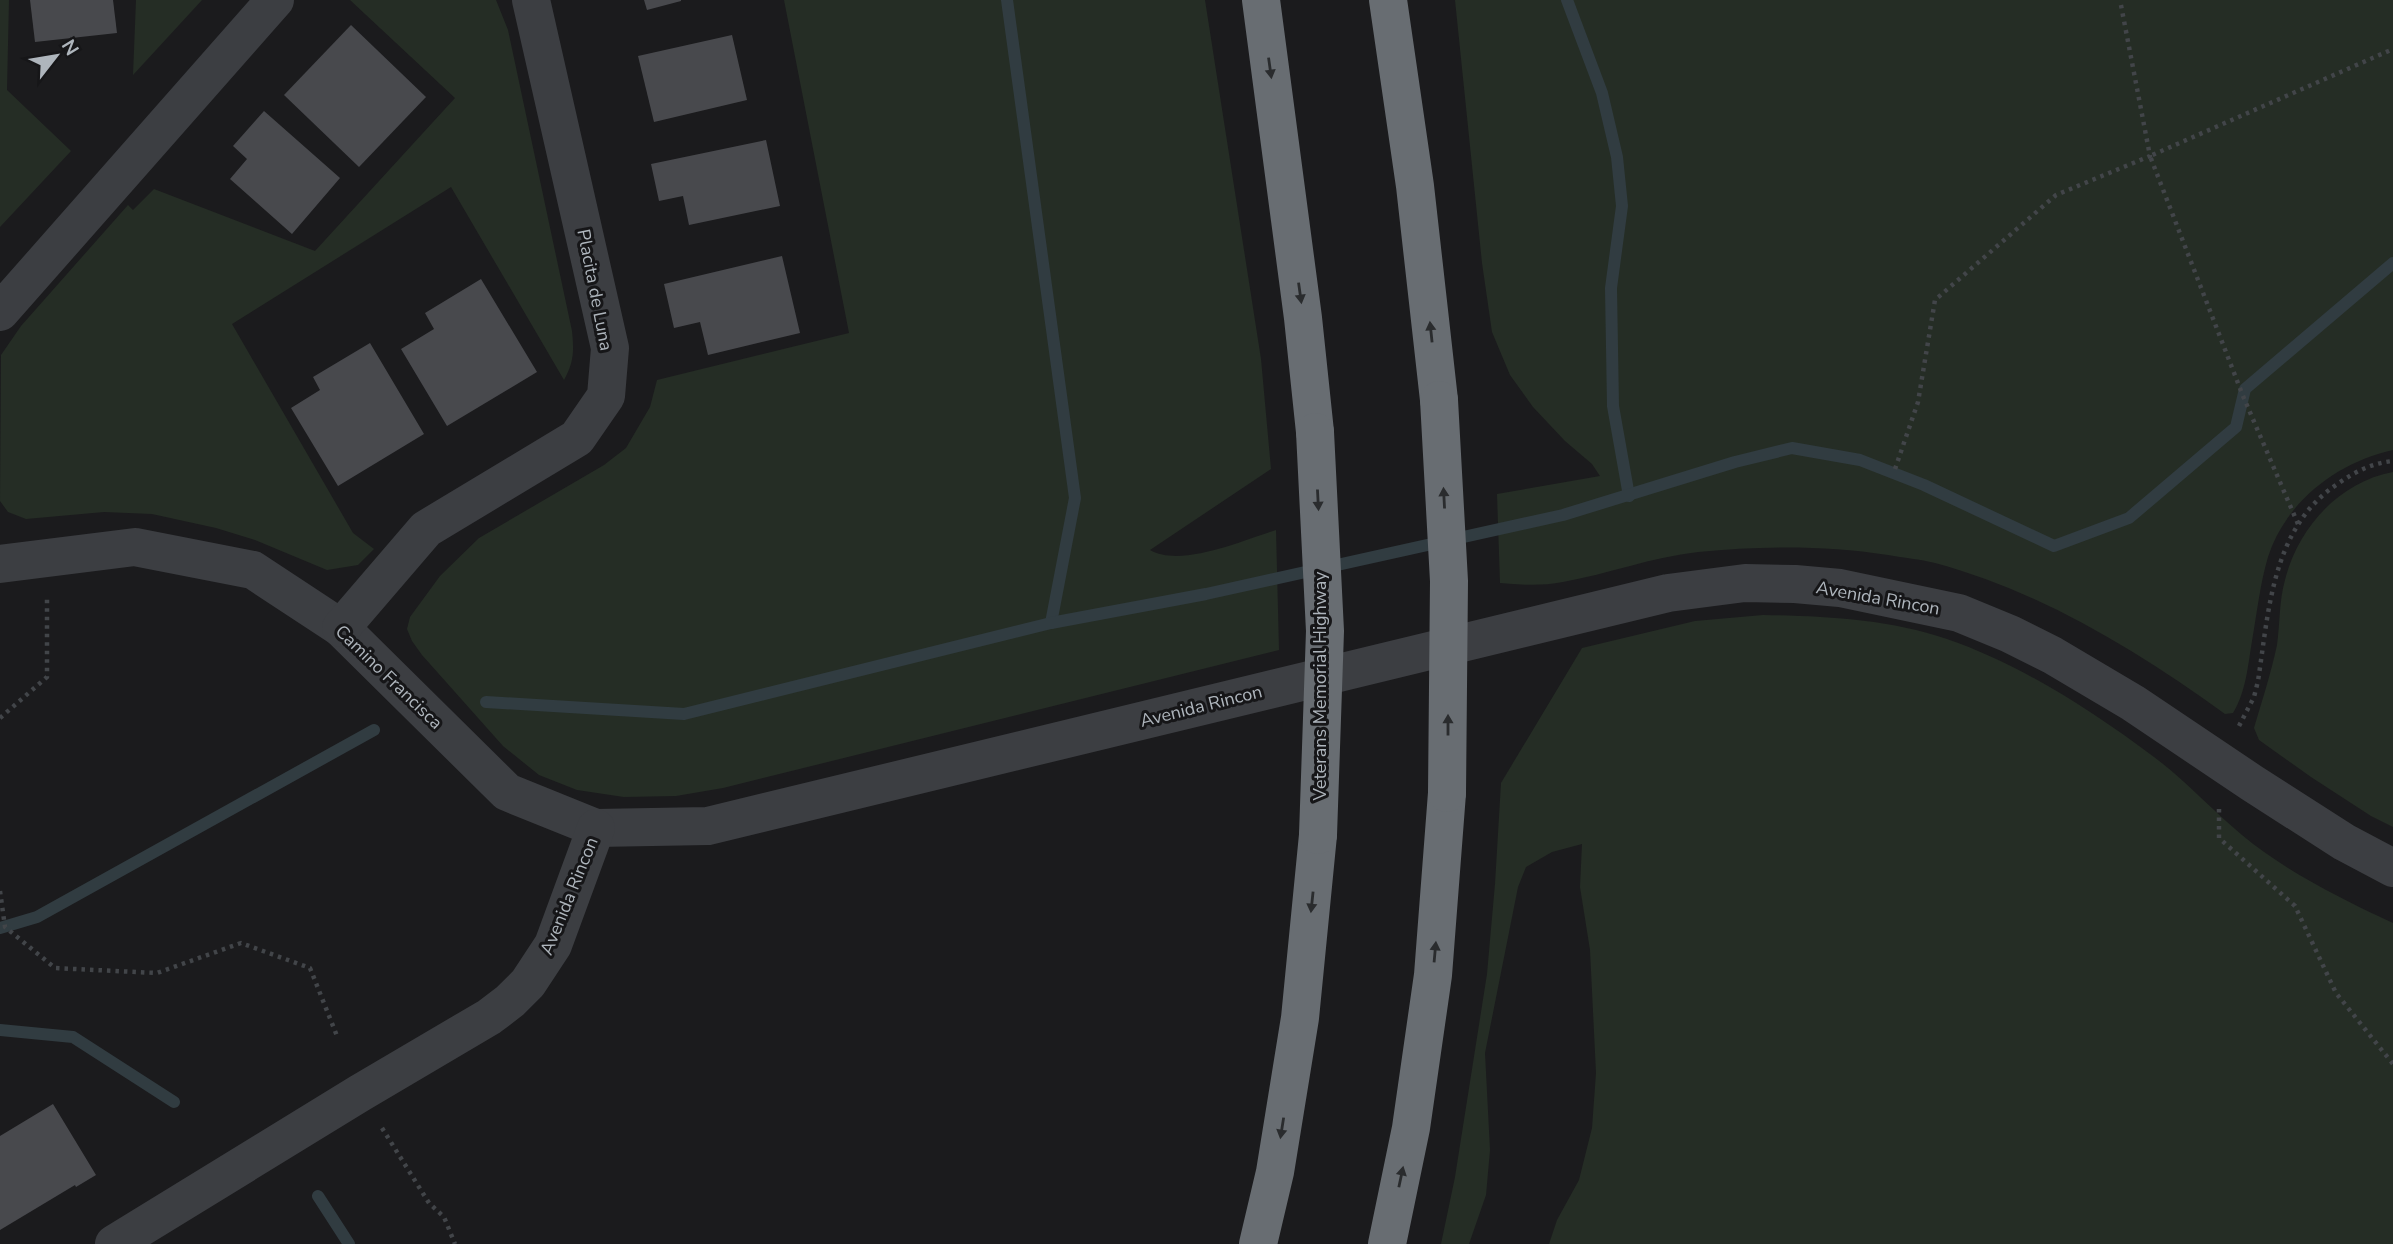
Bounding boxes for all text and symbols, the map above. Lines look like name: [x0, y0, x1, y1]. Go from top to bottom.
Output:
north arrow: [21, 21, 91, 91]
text: N: [55, 35, 85, 61]
one-way arrow: [1265, 57, 1276, 79]
street label: Placita de Luna: [571, 227, 619, 353]
one-way arrow: [1294, 282, 1305, 304]
one-way arrow: [1426, 321, 1437, 343]
one-way arrow: [1438, 486, 1449, 508]
one-way arrow: [1313, 490, 1324, 512]
street label: Veterans Memorial Highway: [1308, 571, 1332, 801]
street label: Avenida Rincon: [1814, 575, 1942, 621]
street label: Camino Francisca: [330, 620, 448, 734]
street label: Avenida Rincon: [1137, 679, 1265, 733]
one-way arrow: [1442, 714, 1454, 736]
street label: Avenida Rincon: [534, 833, 604, 959]
one-way arrow: [1306, 892, 1317, 914]
one-way arrow: [1430, 941, 1441, 963]
one-way arrow: [1276, 1117, 1287, 1139]
one-way arrow: [1395, 1166, 1406, 1188]

